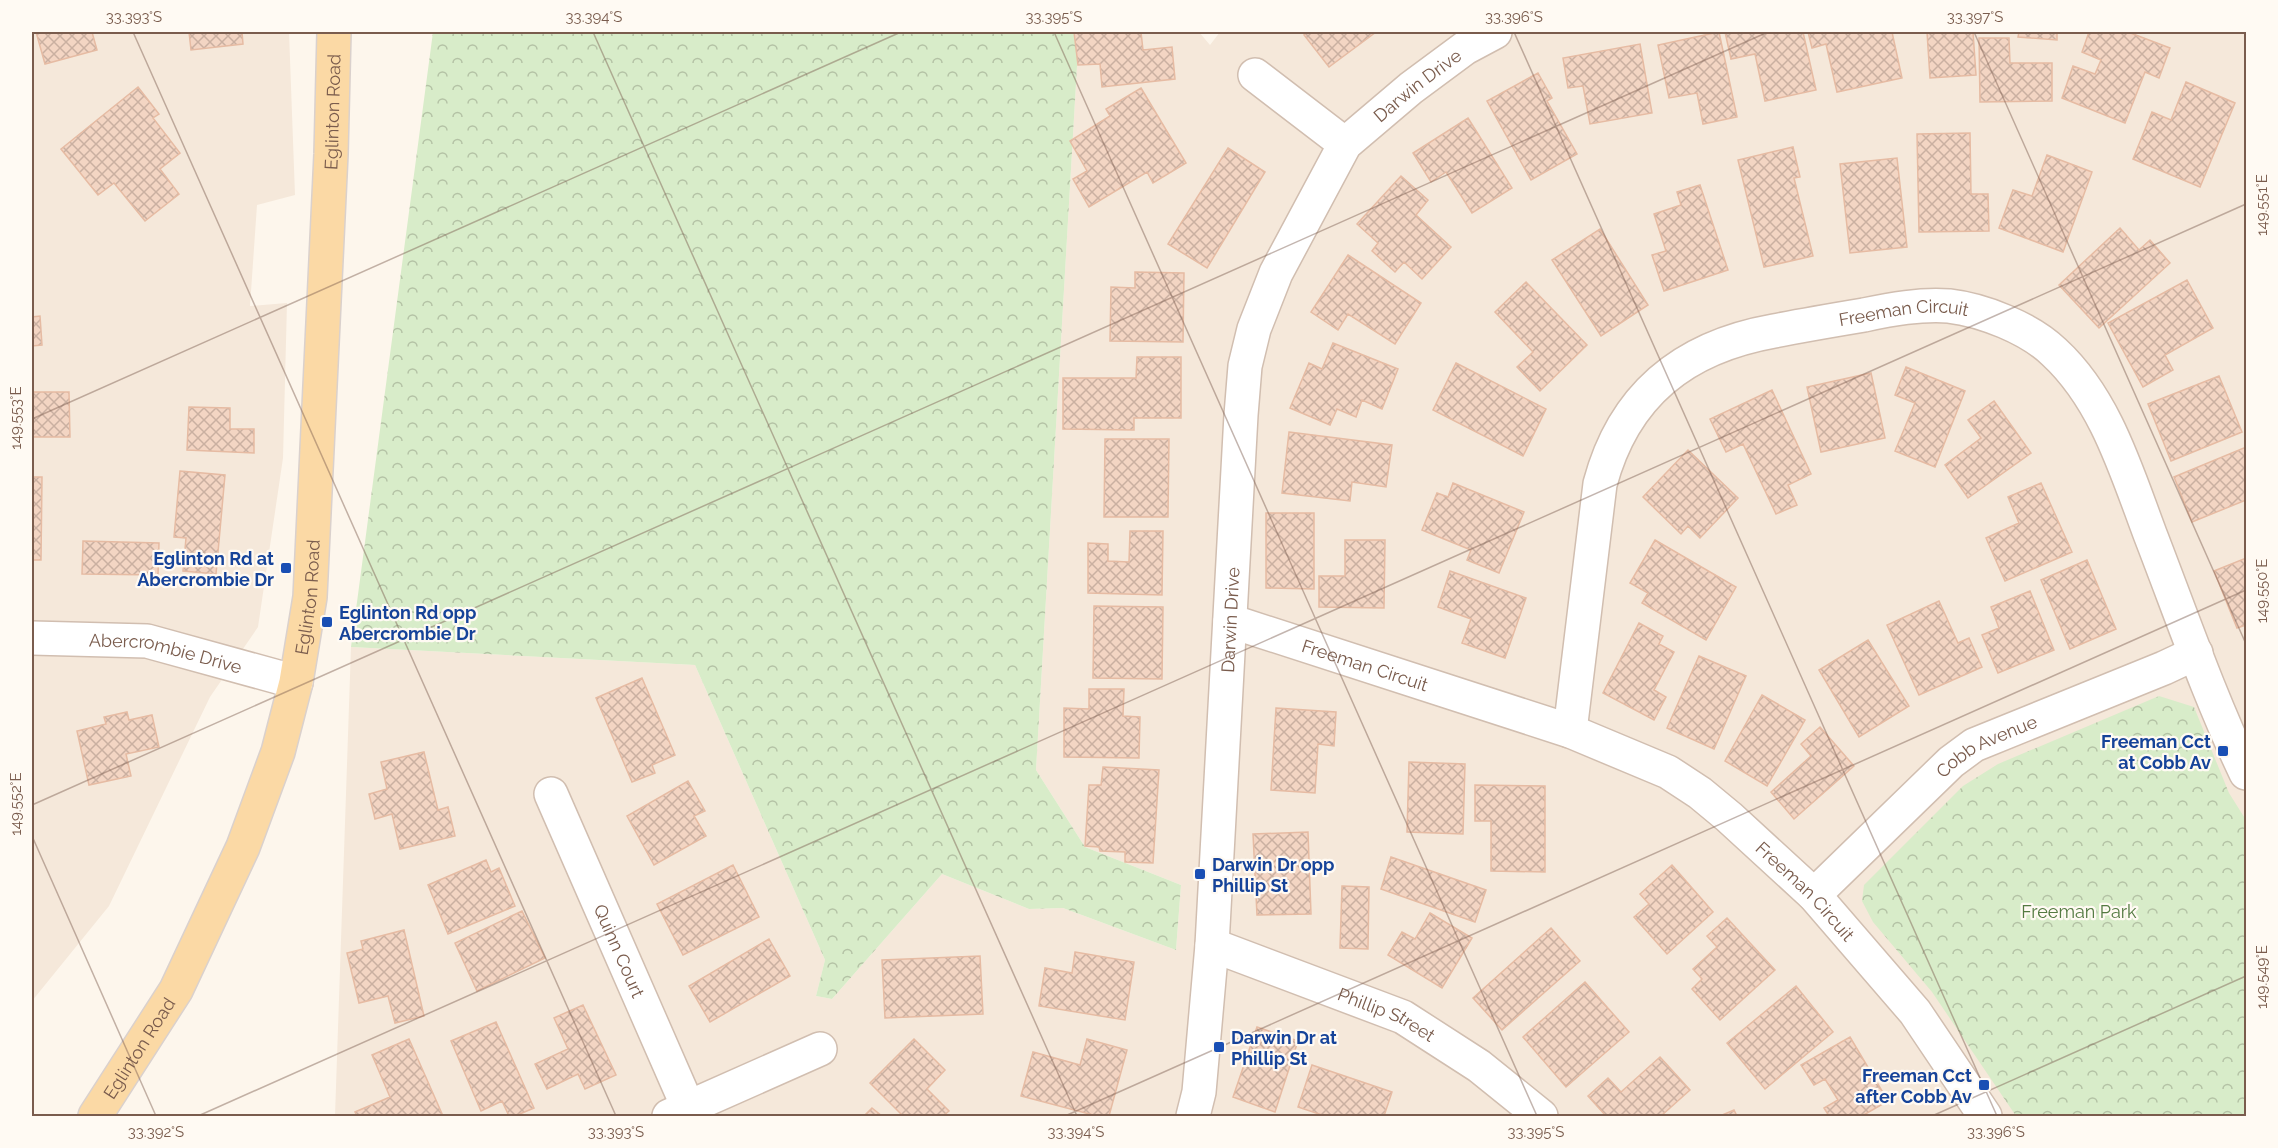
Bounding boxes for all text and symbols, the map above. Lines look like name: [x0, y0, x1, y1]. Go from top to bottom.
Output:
text: 33.393°S: [106, 8, 162, 26]
text: 33.394°S: [566, 8, 622, 26]
text: 33.395°S: [1026, 8, 1082, 26]
text: 33.396°S: [1485, 8, 1543, 26]
text: 33.397°S: [1947, 8, 2003, 26]
street label: Darwin Drive: [1369, 44, 1465, 126]
street label: Eglinton Road: [320, 54, 344, 170]
text: 149.551°E: [2253, 174, 2271, 236]
street label: Freeman Circuit: [1837, 295, 1971, 330]
text: 149.553°E: [7, 386, 25, 450]
street label: Eglinton Road: [290, 539, 323, 656]
place label: Eglinton Rd at Abercrombie Dr: [137, 548, 274, 590]
text: 149.550°E: [2253, 559, 2271, 623]
marker: Eglinton Rd at Abercrombie Dr: [279, 561, 293, 575]
street label: Darwin Drive: [1216, 566, 1243, 673]
place label: Eglinton Rd opp Abercrombie Dr: [339, 602, 476, 644]
marker: Eglinton Rd opp Abercrombie Dr: [320, 615, 334, 629]
street label: Abercrombie Drive: [89, 629, 245, 677]
street label: Freeman Circuit: [1299, 634, 1431, 695]
street label: Cobb Avenue: [1931, 710, 2040, 782]
place label: Freeman Cct at Cobb Av: [2101, 731, 2211, 773]
marker: Freeman Cct at Cobb Av: [2216, 744, 2230, 758]
text: 149.552°E: [7, 772, 25, 836]
street label: Freeman Circuit: [1752, 837, 1859, 945]
place label: Darwin Dr opp Phillip St: [1212, 854, 1334, 896]
marker: Darwin Dr opp Phillip St: [1193, 867, 1207, 881]
street label: Quinn Court: [590, 901, 649, 1001]
park label: Freeman Park: [2021, 901, 2137, 922]
text: 149.549°E: [2253, 945, 2271, 1009]
street label: Phillip Street: [1335, 983, 1439, 1046]
street label: Eglinton Road: [99, 993, 179, 1102]
place label: Darwin Dr at Phillip St: [1231, 1027, 1337, 1069]
marker: Darwin Dr at Phillip St: [1212, 1040, 1226, 1054]
place label: Freeman Cct after Cobb Av: [1855, 1065, 1972, 1107]
marker: Freeman Cct after Cobb Av: [1977, 1078, 1991, 1092]
text: 33.392°S: [128, 1123, 184, 1141]
text: 33.393°S: [588, 1123, 644, 1141]
text: 33.394°S: [1048, 1123, 1104, 1141]
text: 33.395°S: [1508, 1123, 1564, 1141]
text: 33.396°S: [1967, 1123, 2025, 1141]

